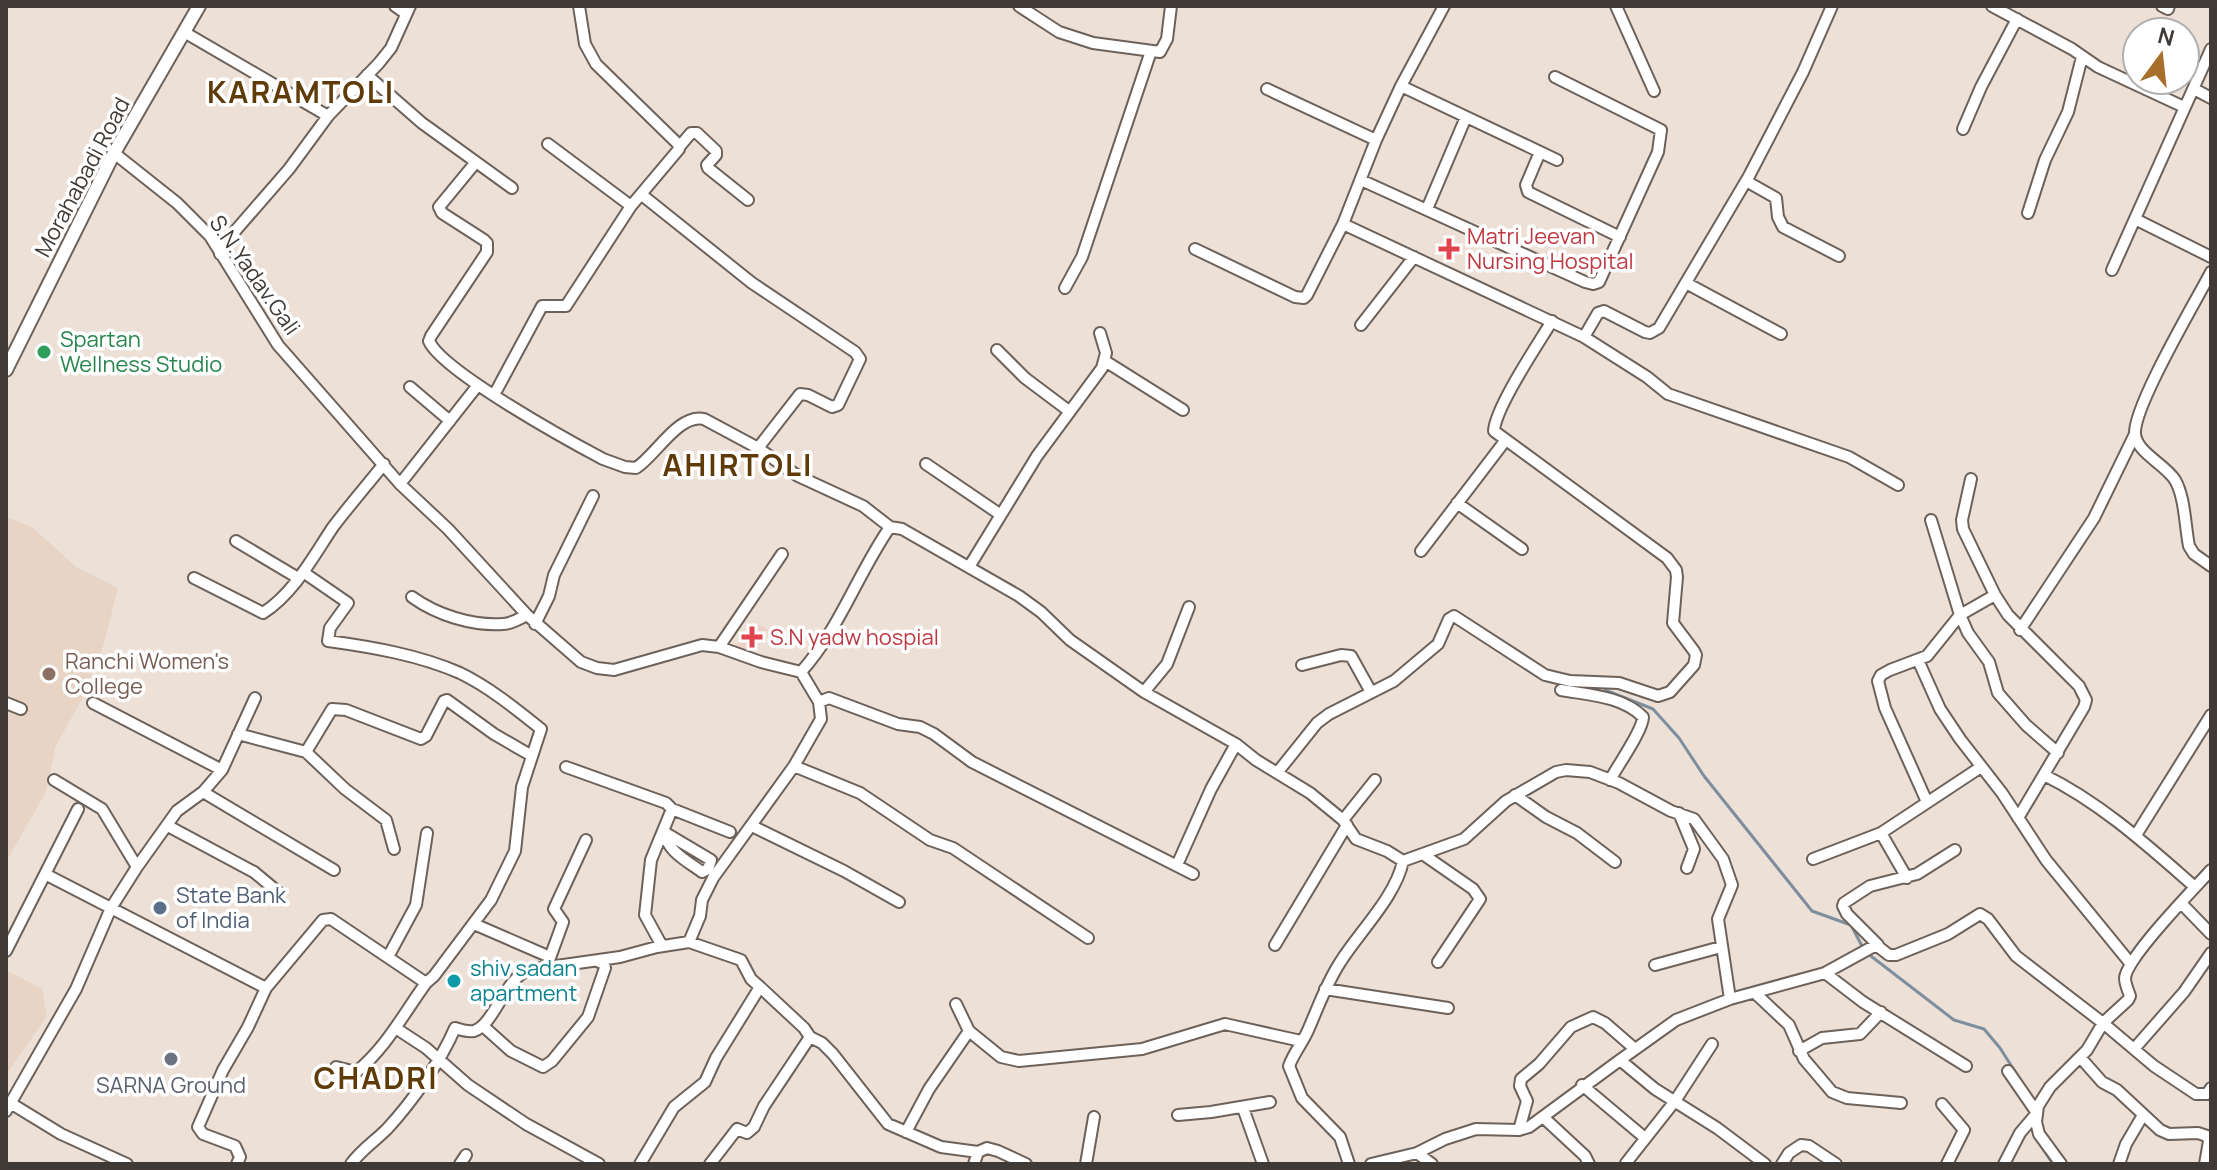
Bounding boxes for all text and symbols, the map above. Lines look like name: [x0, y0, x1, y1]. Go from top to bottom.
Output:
north arrow: [2121, 16, 2201, 96]
text: N: [2155, 20, 2178, 53]
district label: KARAMTOLI: [207, 71, 395, 112]
street label: Morahabadi Road: [27, 92, 137, 262]
street label: S.N.Yadav.Gali: [203, 209, 307, 341]
place label: Matri Jeevan Nursing Hospital: [1467, 221, 1634, 276]
marker: Matri Jeevan Nursing Hospital: [1438, 238, 1460, 260]
place label: Spartan Wellness Studio: [60, 324, 222, 379]
marker: Spartan Wellness Studio: [35, 343, 53, 361]
district label: AHIRTOLI: [662, 444, 814, 485]
place label: S.N yadw hospial: [770, 622, 939, 652]
marker: S.N yadw hospial: [741, 626, 763, 648]
place label: Ranchi Women's College: [65, 646, 229, 701]
marker: Ranchi Women's College: [40, 665, 58, 683]
place label: State Bank of India: [176, 880, 287, 935]
marker: State Bank of India: [151, 899, 169, 917]
place label: shiv sadan apartment: [470, 953, 577, 1008]
marker: shiv sadan apartment: [445, 972, 463, 990]
marker: SARNA Ground: [162, 1050, 180, 1068]
district label: CHADRI: [313, 1057, 439, 1098]
place label: SARNA Ground: [96, 1070, 246, 1100]

